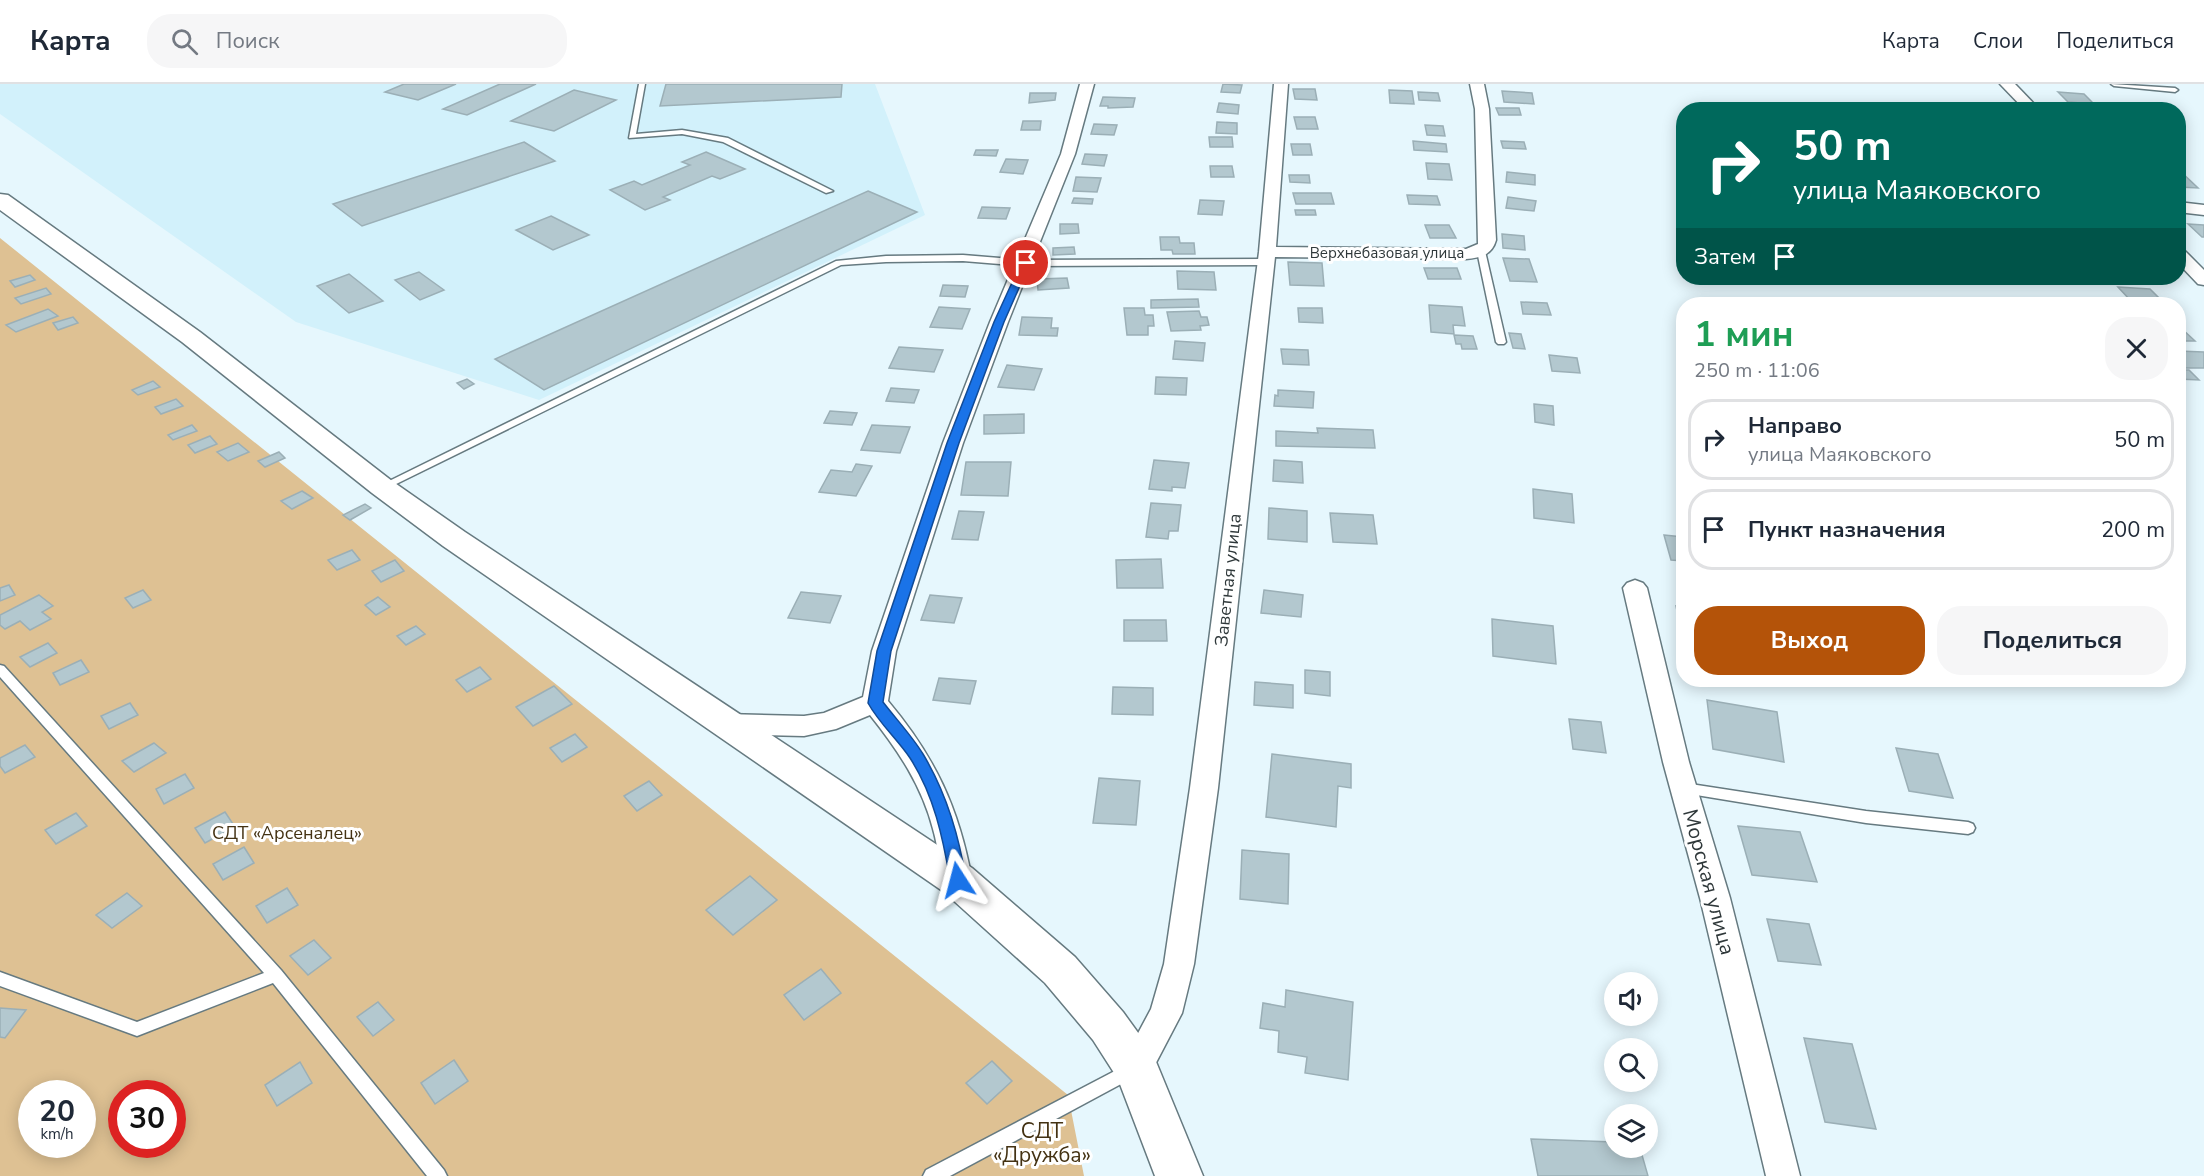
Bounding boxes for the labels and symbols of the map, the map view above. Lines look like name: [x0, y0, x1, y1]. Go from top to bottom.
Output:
pin: [1000, 237, 1051, 288]
street label: Верхнебазовая улица: [1310, 243, 1464, 263]
street label: Заветная улица: [1209, 512, 1247, 648]
street label: Морская улица: [1676, 806, 1742, 958]
park label: СДТ «Арсеналец»: [212, 821, 362, 845]
position arrow: [926, 848, 990, 912]
speed limit sign: 30: [108, 1080, 186, 1158]
park label: СДТ «Дружба»: [993, 1117, 1091, 1169]

